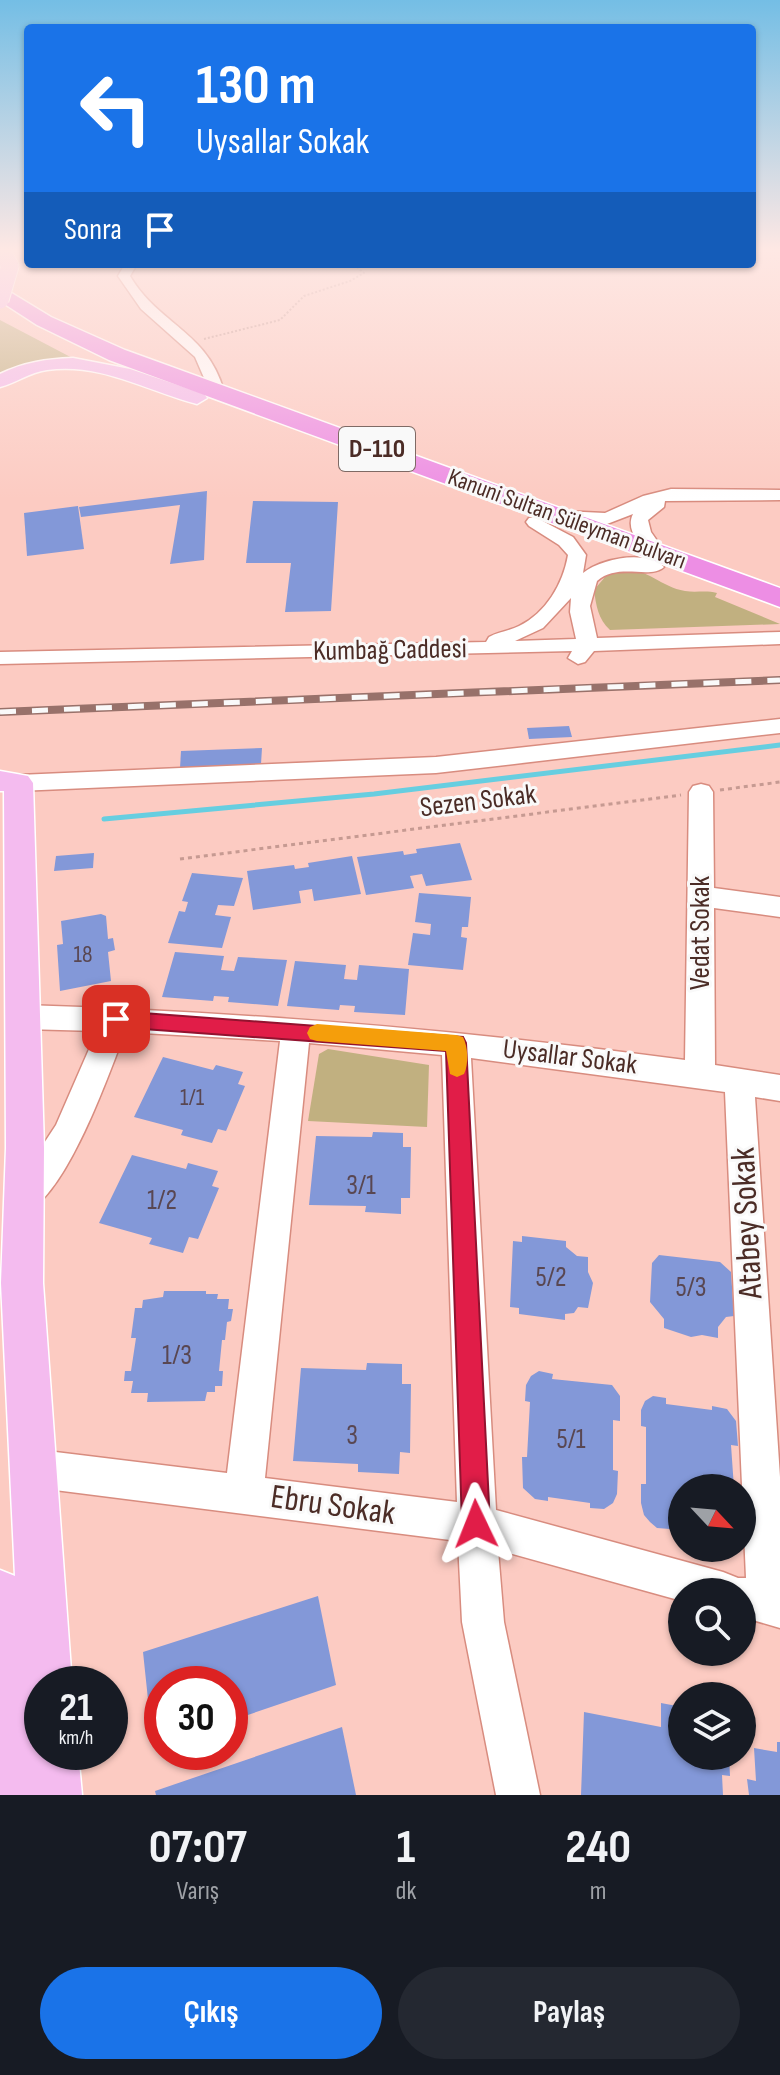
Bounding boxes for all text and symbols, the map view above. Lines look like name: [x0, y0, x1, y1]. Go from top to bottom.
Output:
text: 130 m: [196, 53, 316, 120]
icon: left: [64, 56, 168, 160]
text: Uysallar Sokak: [196, 121, 369, 164]
icon: arrive: [138, 208, 182, 252]
text: Sonra: [64, 212, 122, 248]
road number: D-110: [339, 427, 415, 471]
street label: Kanuni Sultan Süleyman Bulvarı: [444, 462, 690, 576]
street label: Kumbağ Caddesi: [313, 632, 467, 668]
street label: Sezen Sokak: [418, 777, 538, 824]
street label: Vedat Sokak: [684, 876, 717, 990]
house number: 18: [74, 940, 92, 969]
pin: [82, 985, 150, 1053]
icon: arrive: [94, 997, 138, 1041]
street label: Uysallar Sokak: [501, 1032, 639, 1082]
house number: 1/1: [180, 1083, 205, 1112]
street label: Atabey Sokak: [723, 1146, 771, 1301]
house number: 3/1: [346, 1169, 376, 1202]
house number: 1/2: [147, 1184, 177, 1217]
house number: 5/2: [536, 1261, 566, 1294]
house number: 5/3: [675, 1271, 707, 1304]
house number: 1/3: [162, 1339, 192, 1372]
house number: 3: [346, 1419, 358, 1452]
house number: 5/1: [556, 1423, 586, 1456]
north arrow: [668, 1474, 756, 1562]
map controls: [668, 1474, 756, 1770]
street label: Ebru Sokak: [268, 1476, 398, 1534]
position arrow: [434, 1482, 518, 1566]
button: search: [668, 1578, 756, 1666]
speed limit sign: 30: [144, 1666, 248, 1770]
button: layers: [668, 1682, 756, 1770]
text: 21: [59, 1684, 93, 1732]
text: km/h: [59, 1726, 93, 1750]
text: 07:07: [149, 1819, 247, 1876]
text: 1: [397, 1819, 415, 1876]
text: 240: [565, 1819, 631, 1876]
text: Varış: [177, 1876, 219, 1907]
text: dk: [396, 1876, 416, 1907]
text: m: [590, 1876, 607, 1907]
button: Çıkış: [40, 1967, 382, 2059]
button: Paylaş: [398, 1967, 740, 2059]

